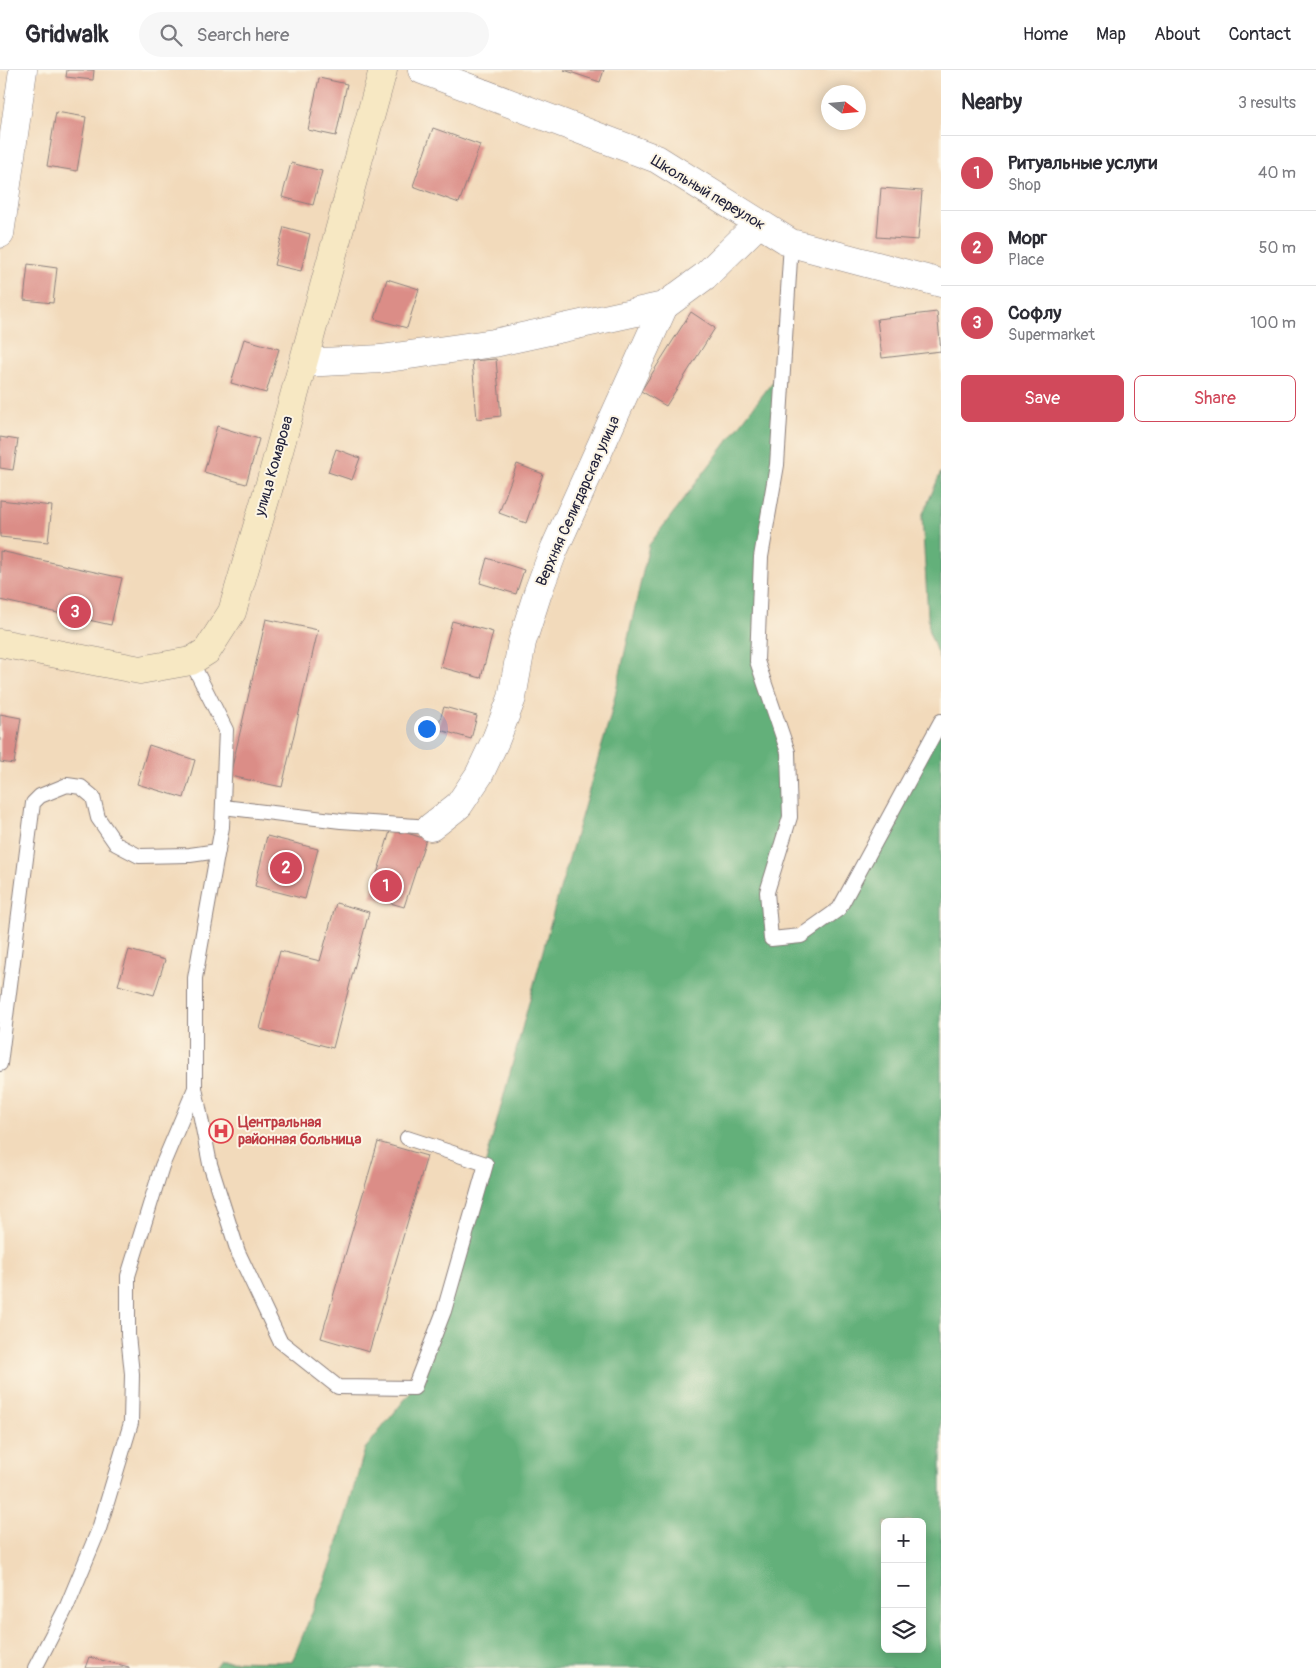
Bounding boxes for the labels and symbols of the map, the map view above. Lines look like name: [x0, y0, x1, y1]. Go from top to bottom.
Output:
north arrow: [821, 85, 866, 130]
street label: Школьный переулок: [647, 151, 769, 235]
street label: Верхняя Селигдарская улица: [532, 413, 624, 589]
street label: улица Комарова: [250, 414, 297, 519]
pin: 3: [59, 593, 91, 631]
your location: [414, 716, 440, 742]
pin: 2: [270, 849, 302, 887]
pin: 1: [370, 867, 402, 905]
place label: Центральная районная больница: [238, 1113, 362, 1149]
hospital icon: Центральная районная больница: [208, 1118, 234, 1144]

